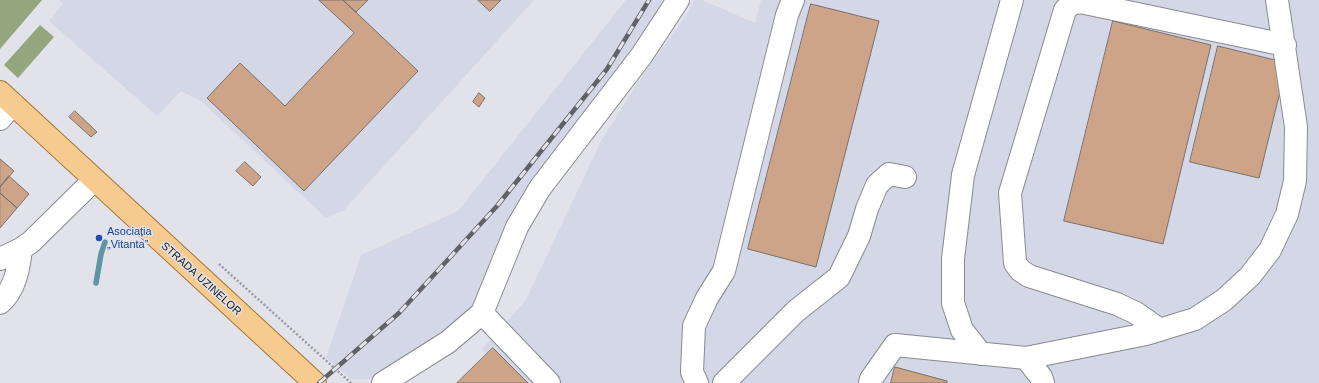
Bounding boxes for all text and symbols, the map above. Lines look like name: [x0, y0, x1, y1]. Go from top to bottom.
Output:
place label: Asociația „Vitanta”: [107, 225, 152, 251]
marker: Asociația „Vitanta”: [94, 233, 104, 243]
street label: STRADA UZINELOR: [158, 240, 244, 318]

